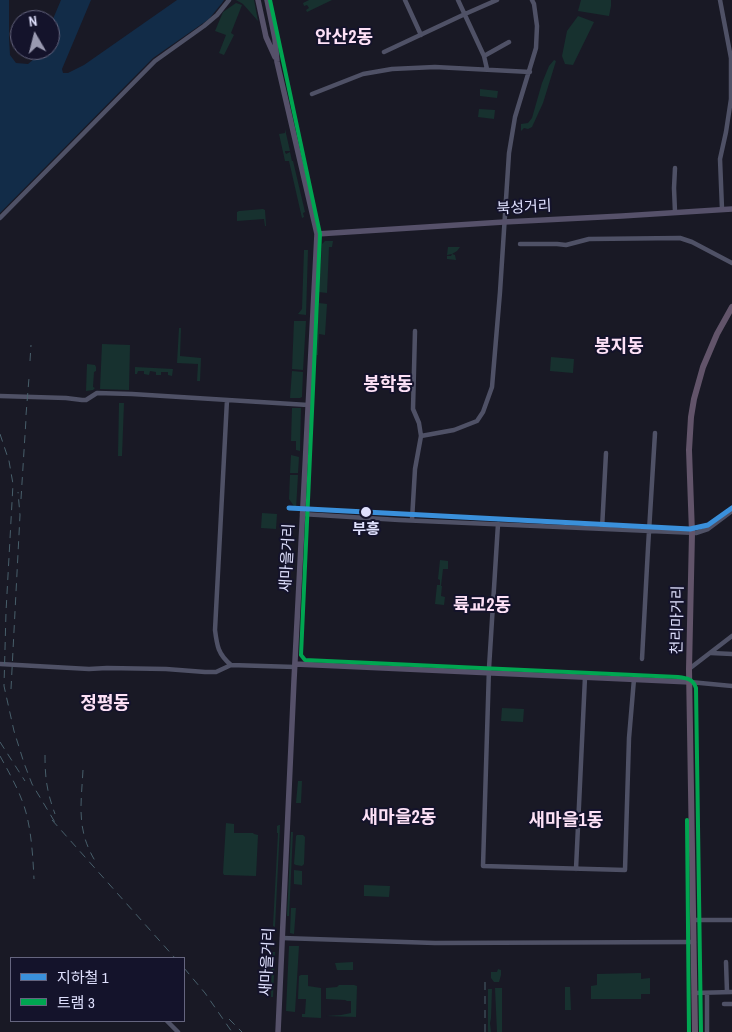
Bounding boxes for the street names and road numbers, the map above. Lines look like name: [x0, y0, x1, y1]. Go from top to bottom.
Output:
street label: 북성거리: [496, 198, 552, 218]
street label: 새마을거리: [277, 523, 299, 593]
street label: 천리마거리: [668, 585, 688, 655]
street label: 새마을거리: [257, 927, 279, 997]

